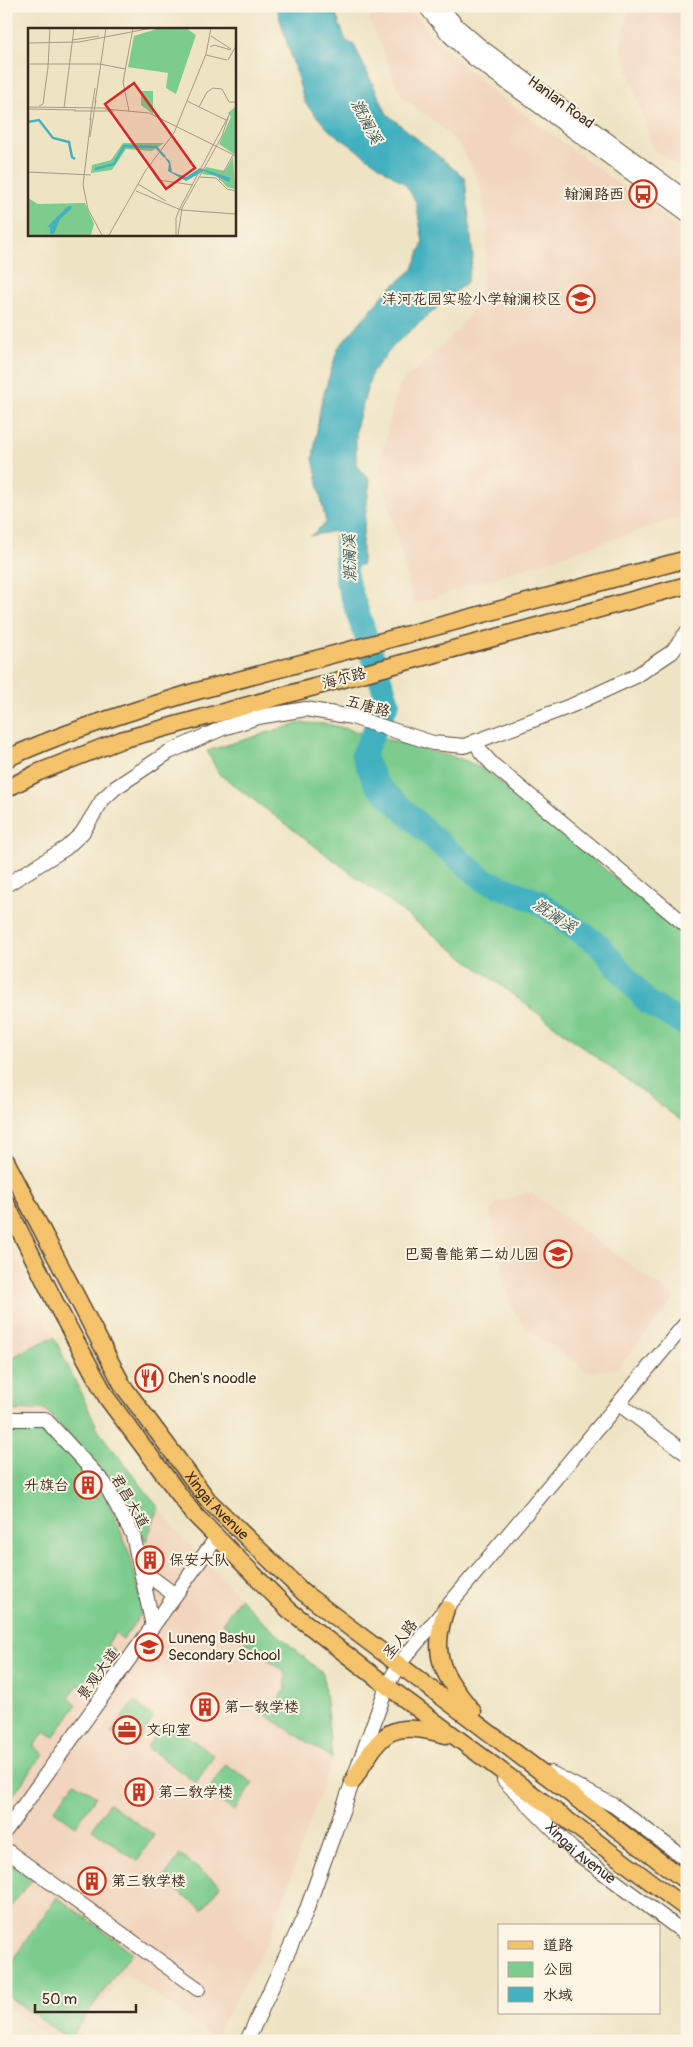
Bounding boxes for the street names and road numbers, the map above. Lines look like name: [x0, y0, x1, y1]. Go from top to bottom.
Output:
street label: Hanlan Road: [524, 72, 598, 133]
street label: 海尔路: [320, 663, 368, 693]
street label: 五唐路: [344, 691, 392, 721]
street label: Xingai Avenue: [180, 1468, 253, 1545]
street label: 君昌大道: [106, 1471, 153, 1532]
street label: 圣人路: [379, 1616, 422, 1663]
street label: 景观大道: [73, 1644, 124, 1704]
street label: Xingai Avenue: [541, 1818, 620, 1889]

